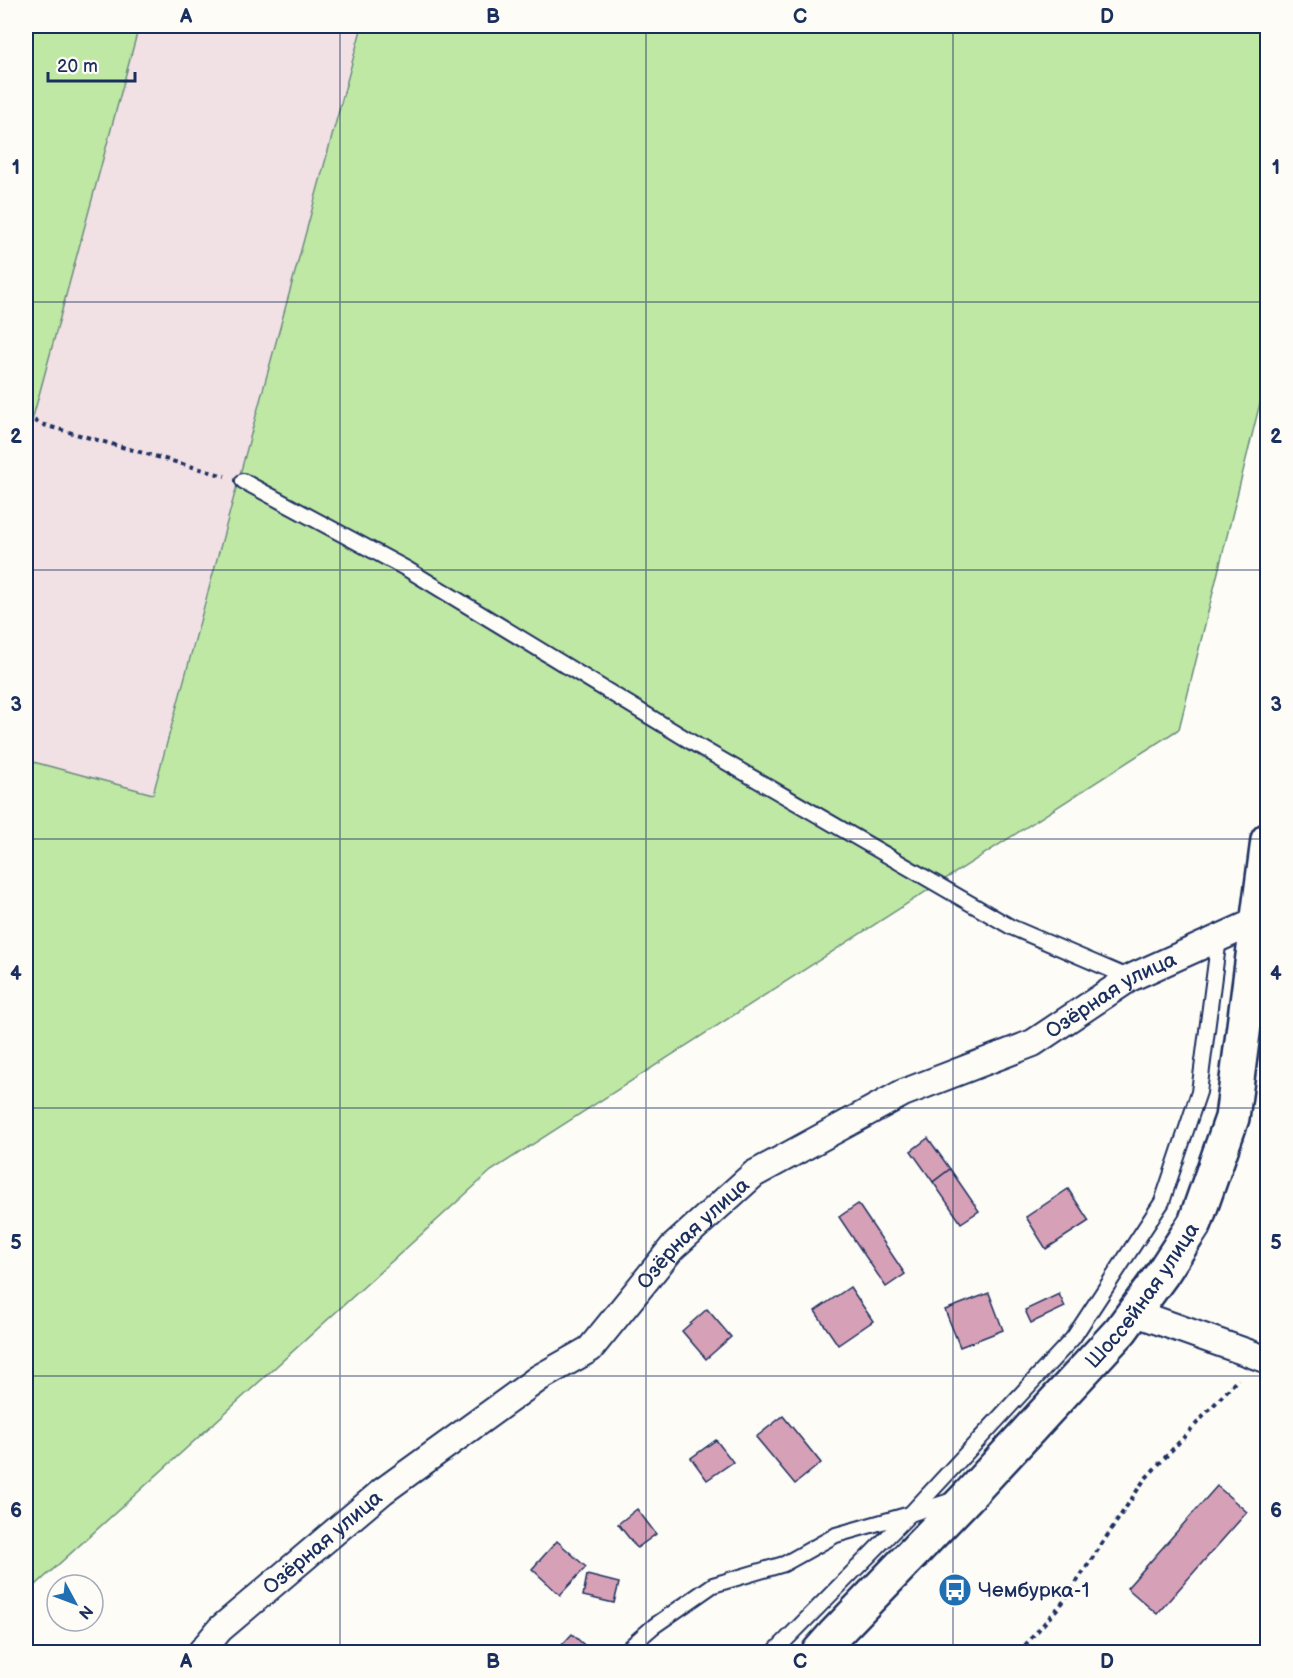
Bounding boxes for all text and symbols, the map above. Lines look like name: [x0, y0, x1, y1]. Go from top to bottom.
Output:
text: A: [179, 5, 193, 29]
text: B: [486, 5, 500, 29]
text: C: [793, 5, 807, 29]
text: D: [1100, 5, 1114, 29]
scale bar: [48, 45, 135, 83]
text: 20 m: [57, 56, 98, 77]
text: 1: [12, 156, 20, 180]
text: 1: [1272, 156, 1280, 180]
text: 2: [10, 425, 22, 449]
text: 2: [1270, 425, 1282, 449]
text: 3: [10, 693, 22, 717]
text: 3: [1270, 693, 1282, 717]
street label: Озёрная улица: [1041, 946, 1181, 1044]
text: 4: [10, 962, 22, 986]
text: 4: [1270, 962, 1282, 986]
street label: Озёрная улица: [631, 1172, 755, 1294]
street label: Шоссейная улица: [1080, 1217, 1205, 1373]
text: 5: [10, 1231, 22, 1255]
text: 5: [1270, 1231, 1282, 1255]
street label: Озёрная улица: [258, 1484, 388, 1600]
text: 6: [10, 1499, 22, 1523]
text: 6: [1270, 1499, 1282, 1523]
bus stop icon: Чембурка-1: [937, 1572, 973, 1608]
north arrow: [45, 1573, 105, 1633]
place label: Чембурка-1: [978, 1578, 1090, 1603]
text: N: [74, 1601, 96, 1623]
text: A: [179, 1650, 193, 1674]
text: B: [486, 1650, 500, 1674]
text: C: [793, 1650, 807, 1674]
text: D: [1100, 1650, 1114, 1674]

